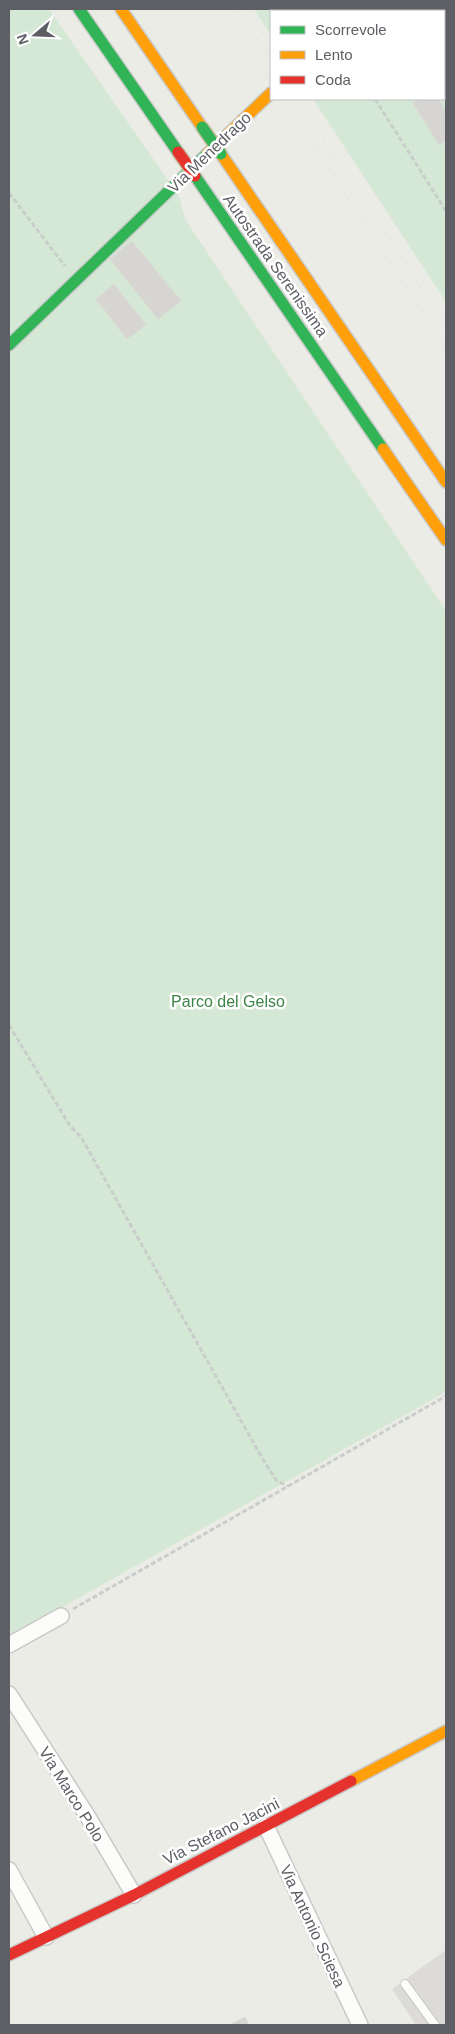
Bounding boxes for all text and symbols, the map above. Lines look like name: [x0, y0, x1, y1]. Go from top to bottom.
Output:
north arrow: [10, 10, 60, 60]
legend: [270, 10, 445, 100]
text: Scorrevole: [315, 21, 387, 38]
text: N: [13, 32, 32, 47]
text: Lento: [315, 46, 353, 63]
text: Coda: [315, 71, 352, 88]
street label: Via Menedrago: [165, 109, 254, 196]
street label: Autostrada Serenissima: [220, 191, 331, 340]
park label: Parco del Gelso: [171, 993, 285, 1010]
street label: Via Marco Polo: [36, 1744, 108, 1845]
street label: Via Stefano Jacini: [160, 1795, 282, 1868]
street label: Via Antonio Sciesa: [277, 1862, 348, 1990]

